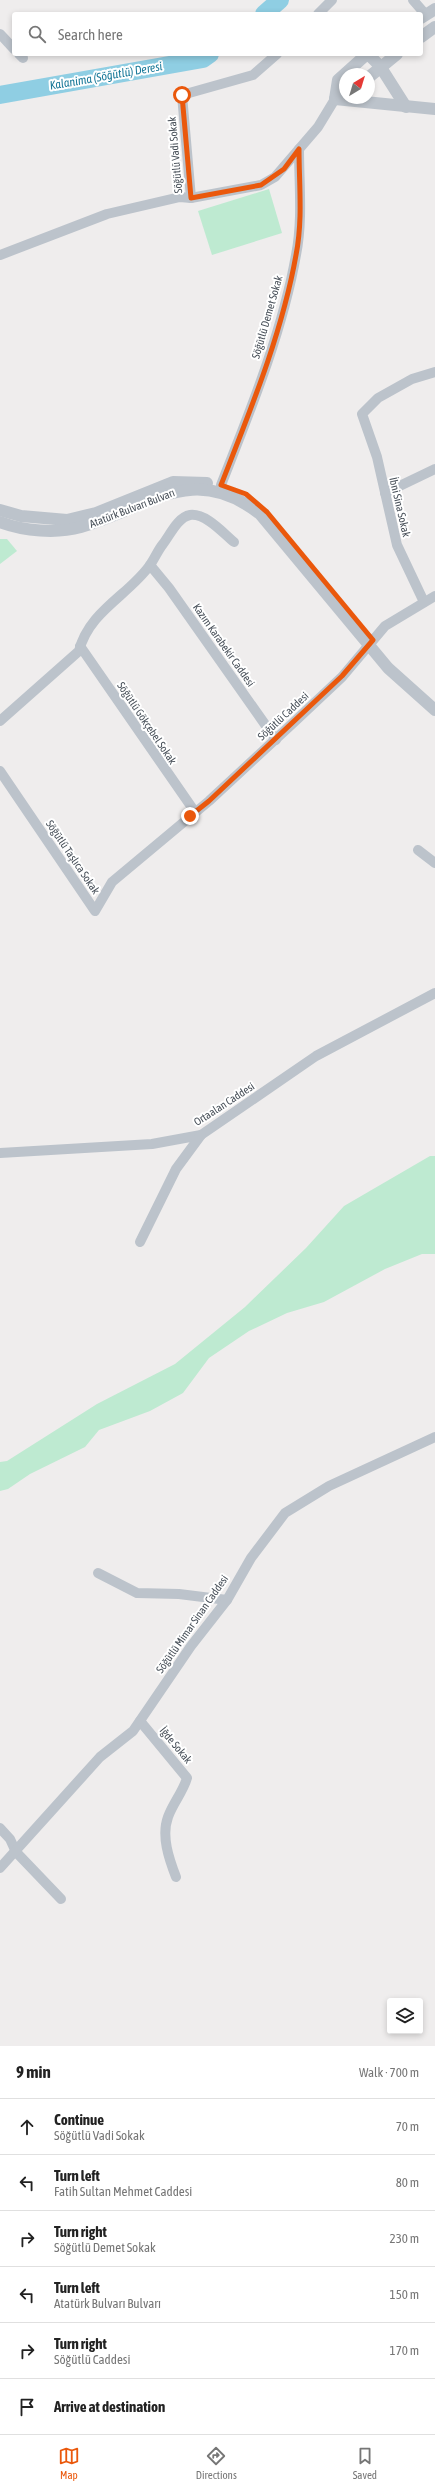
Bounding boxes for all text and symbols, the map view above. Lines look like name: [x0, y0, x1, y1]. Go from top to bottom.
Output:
search box: [12, 12, 423, 56]
icon: search: [26, 23, 48, 45]
text: Search here: [58, 26, 123, 43]
water label: Kalanima (Söğütlü) Deresi: [49, 59, 164, 93]
north arrow: [339, 68, 375, 104]
route start: [173, 86, 191, 104]
street label: Söğütlü Vadi Sokak: [166, 116, 184, 194]
street label: Söğütlü Demet Sokak: [249, 274, 285, 360]
street label: İbni Sina Sokak: [387, 476, 413, 538]
street label: Atatürk Bulvarı Bulvarı: [88, 486, 176, 530]
street label: Kazım Karabekir Caddesi: [191, 601, 257, 689]
street label: Söğütlü Gökçebel Sokak: [115, 680, 179, 767]
street label: Söğütlü Caddesi: [255, 690, 311, 742]
route end: [181, 807, 199, 825]
street label: Söğütlü Taşlıca Sokak: [44, 818, 102, 896]
street label: Ortaalan Caddesi: [191, 1080, 257, 1128]
street label: Söğütlü Mimar Sinan Caddesi: [154, 1573, 230, 1675]
street label: İğde Sokak: [157, 1724, 195, 1766]
map controls: [387, 1998, 423, 2034]
button: layers: [387, 1998, 423, 2034]
text: 9 min: [16, 2062, 51, 2082]
text: Walk · 700 m: [359, 2065, 419, 2080]
text: Continue: [54, 2111, 104, 2128]
icon: ahead: [16, 2116, 38, 2138]
text: 70 m: [396, 2119, 419, 2134]
text: Söğütlü Vadi Sokak: [54, 2128, 145, 2143]
text: Turn left: [54, 2167, 100, 2184]
icon: left: [16, 2172, 38, 2194]
text: 80 m: [396, 2175, 419, 2190]
text: Fatih Sultan Mehmet Caddesi: [54, 2184, 192, 2199]
text: Turn right: [54, 2223, 107, 2240]
icon: right: [16, 2228, 38, 2250]
text: 230 m: [390, 2231, 419, 2246]
text: Söğütlü Demet Sokak: [54, 2240, 156, 2255]
text: Turn left: [54, 2279, 100, 2296]
icon: left: [16, 2284, 38, 2306]
text: 150 m: [390, 2287, 419, 2302]
text: Atatürk Bulvarı Bulvarı: [54, 2296, 161, 2311]
text: Turn right: [54, 2335, 107, 2352]
icon: right: [16, 2340, 38, 2362]
text: 170 m: [390, 2343, 419, 2358]
text: Söğütlü Caddesi: [54, 2352, 130, 2367]
icon: arrive: [16, 2396, 38, 2418]
text: Arrive at destination: [54, 2398, 165, 2415]
tab: Map: [58, 2445, 80, 2481]
tab: Directions: [196, 2445, 237, 2481]
tab: Saved: [353, 2445, 377, 2481]

